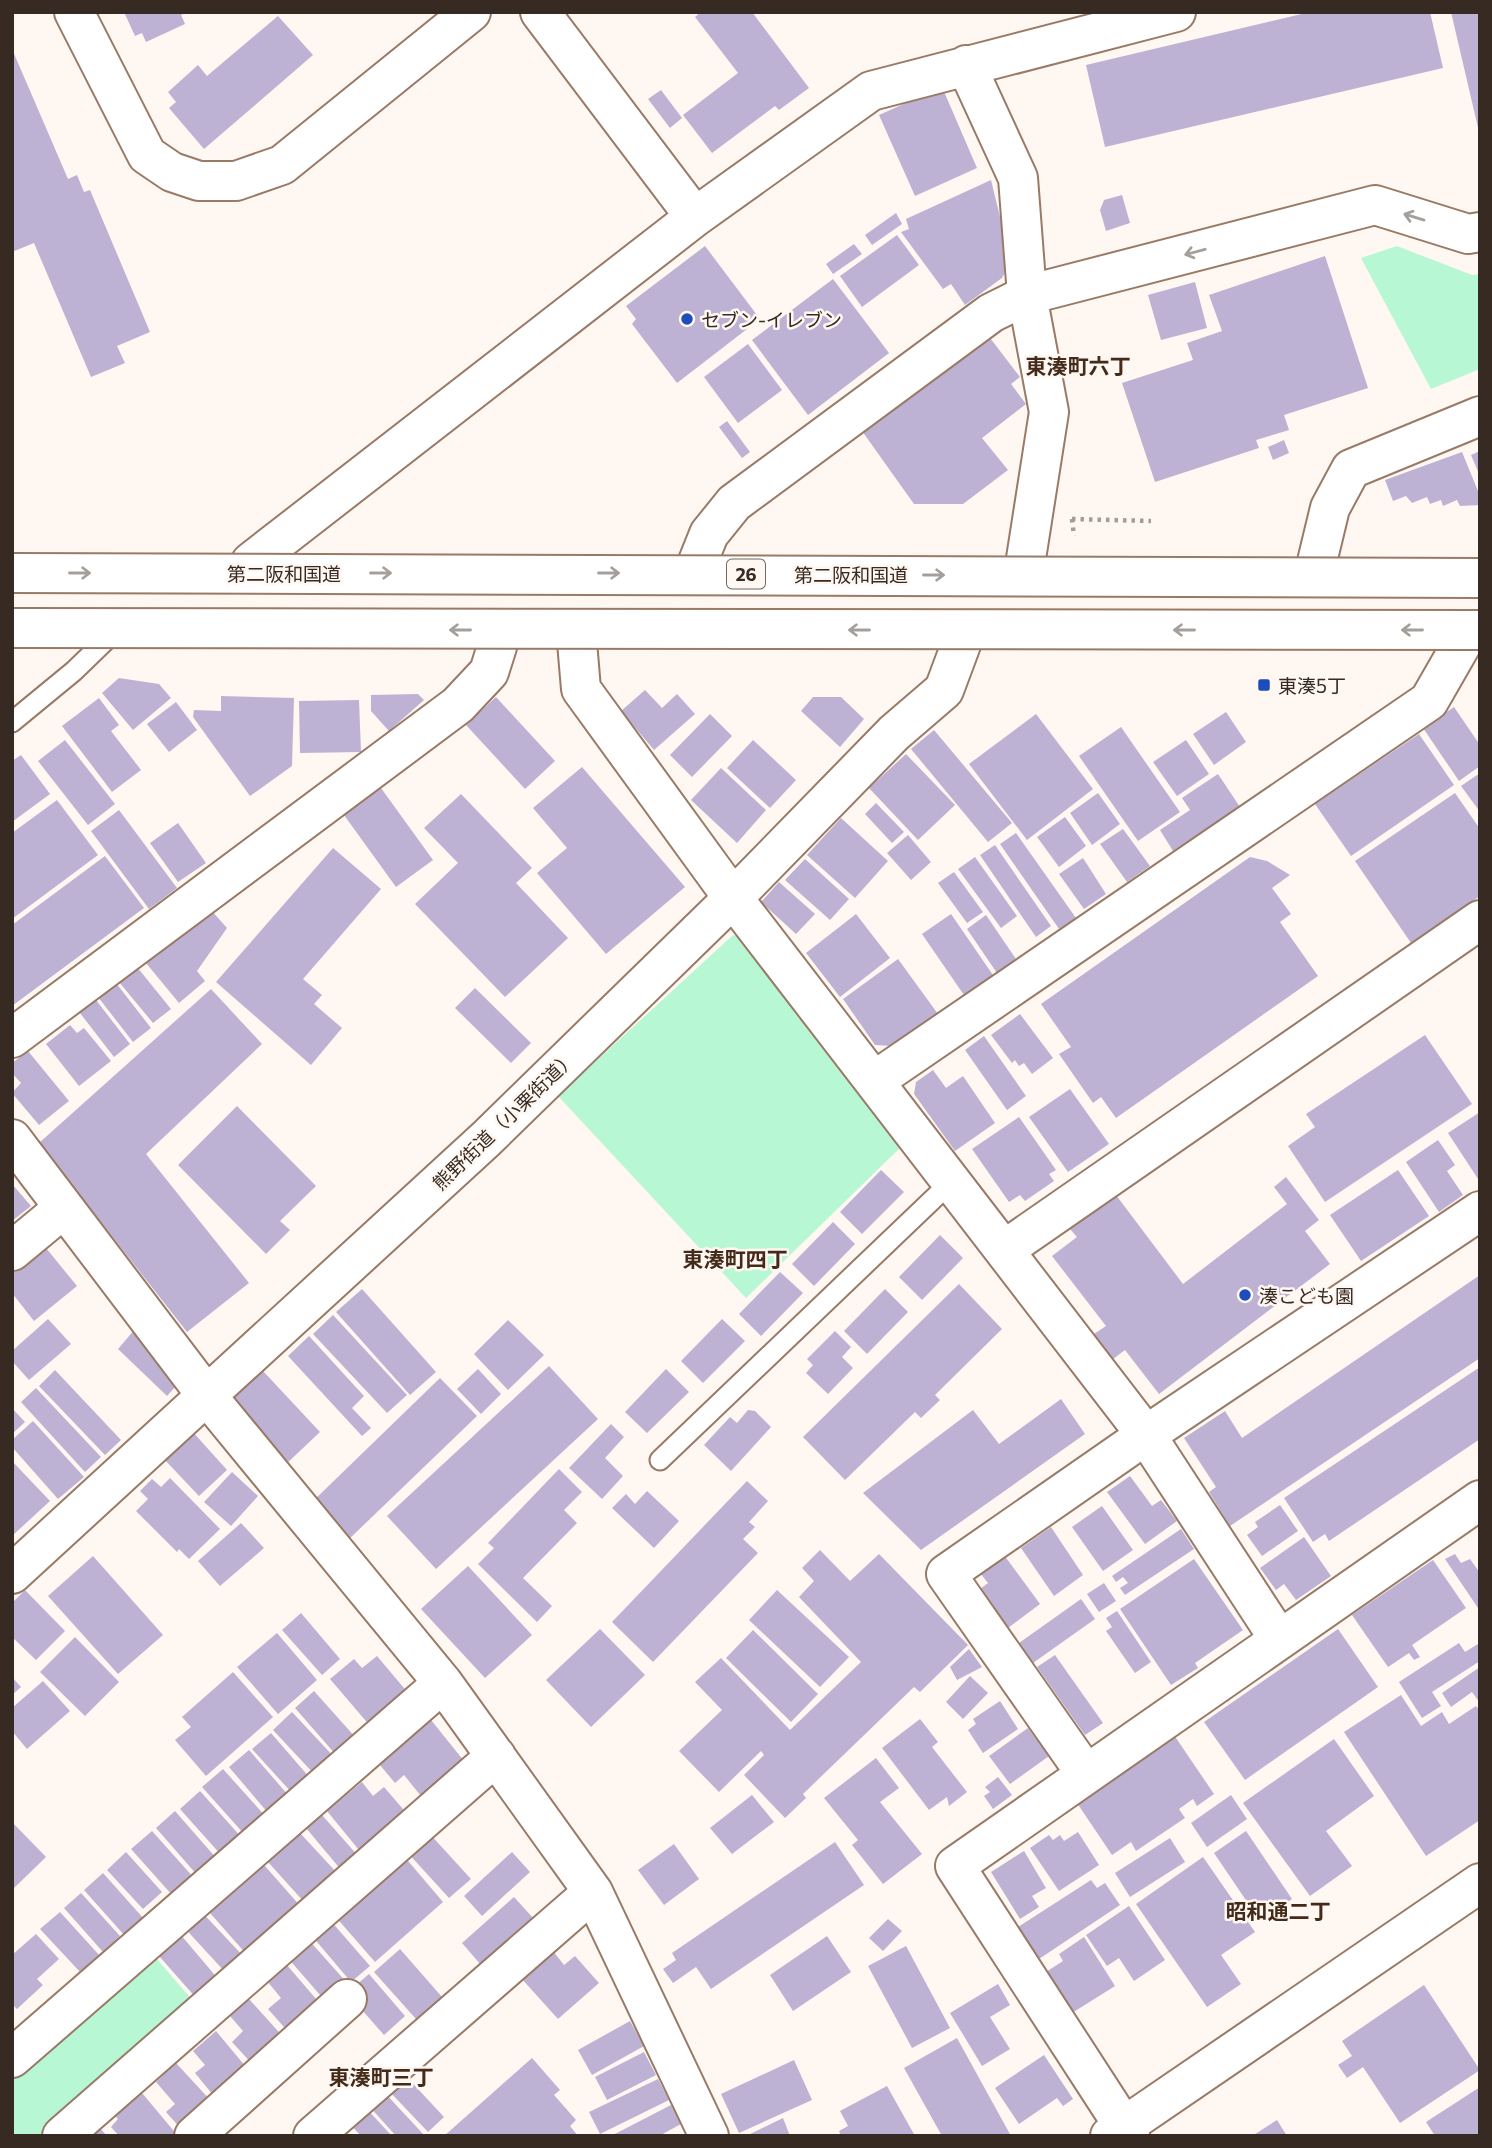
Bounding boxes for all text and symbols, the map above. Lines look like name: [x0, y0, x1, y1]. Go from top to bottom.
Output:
one-way arrow: [1404, 210, 1426, 223]
one-way arrow: [1184, 246, 1207, 259]
place label: セブン-イレブン: [701, 308, 842, 331]
marker: セブン-イレブン: [679, 311, 695, 327]
district label: 東湊町六丁: [1026, 353, 1131, 378]
road number: 26: [727, 560, 765, 588]
street label: 第二阪和国道: [227, 562, 341, 585]
street label: 第二阪和国道: [794, 563, 908, 586]
one-way arrow: [69, 566, 92, 580]
one-way arrow: [370, 566, 393, 580]
one-way arrow: [597, 566, 620, 580]
one-way arrow: [923, 568, 946, 582]
one-way arrow: [448, 623, 471, 637]
one-way arrow: [847, 623, 870, 637]
one-way arrow: [1173, 623, 1196, 637]
one-way arrow: [1400, 623, 1423, 637]
place label: 東湊5丁: [1278, 674, 1346, 697]
marker: 東湊5丁: [1256, 677, 1272, 693]
street label: 熊野街道（小栗街道）: [428, 1046, 580, 1194]
district label: 東湊町四丁: [683, 1246, 788, 1271]
place label: 湊こども園: [1259, 1284, 1354, 1307]
marker: 湊こども園: [1237, 1287, 1253, 1303]
district label: 昭和通二丁: [1226, 1898, 1331, 1923]
district label: 東湊町三丁: [329, 2064, 434, 2089]

